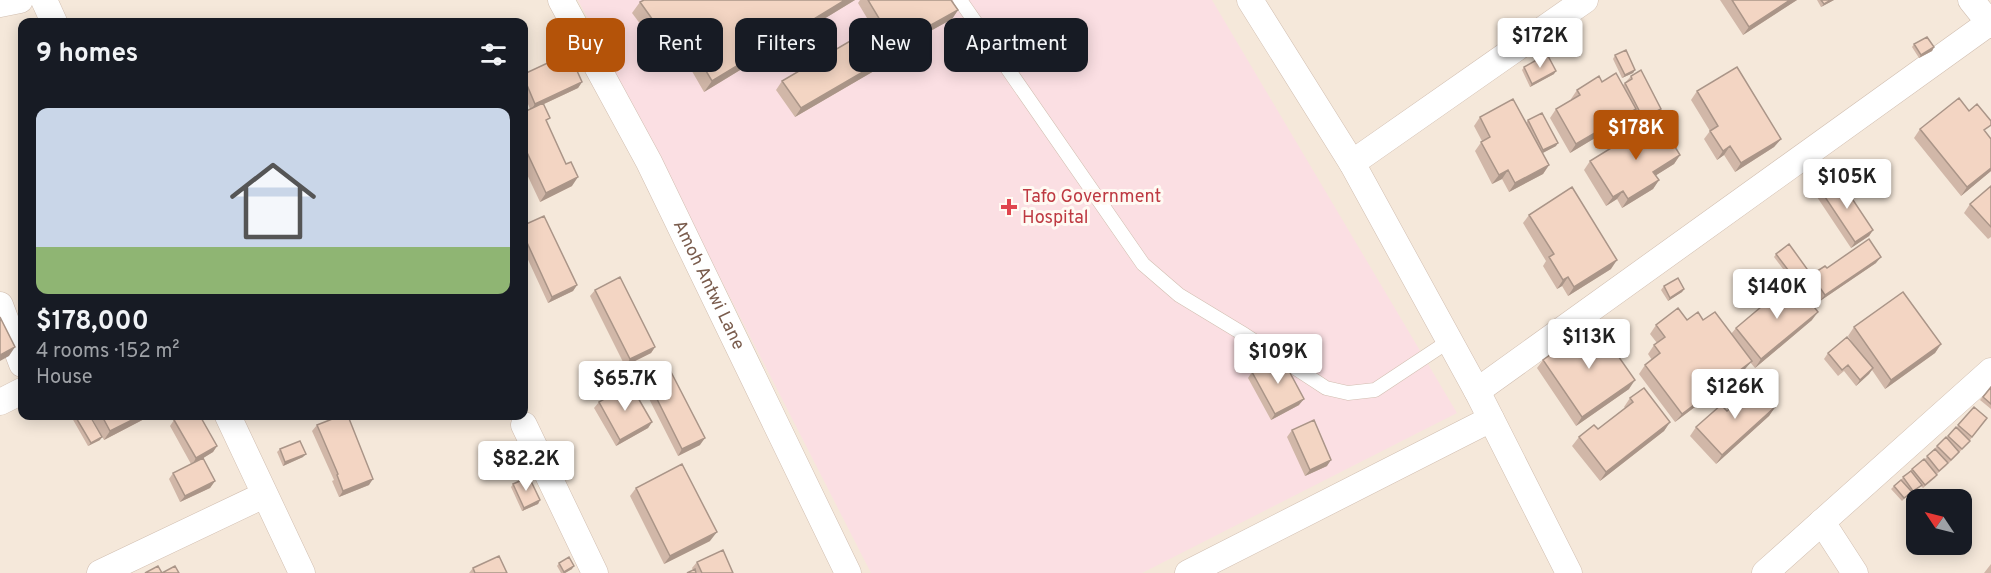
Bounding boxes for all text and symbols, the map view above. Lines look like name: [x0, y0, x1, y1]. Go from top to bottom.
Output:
chip: Buy: [546, 18, 625, 72]
chip: Rent: [637, 18, 723, 72]
chip: Filters: [735, 18, 837, 72]
chip: New: [849, 18, 932, 72]
chip: Apartment: [944, 18, 1088, 72]
pin: $172K: [1498, 18, 1582, 69]
text: $172K: [1512, 24, 1568, 50]
text: 9 homes: [36, 38, 138, 71]
icon: filters: [477, 38, 510, 71]
pin: $178K: [1594, 110, 1678, 161]
text: $178K: [1608, 116, 1664, 142]
icon: home: [219, 147, 327, 255]
pin: $105K: [1805, 159, 1889, 210]
text: $105K: [1817, 165, 1877, 191]
place label: Tafo Government Hospital: [1022, 186, 1161, 230]
marker: Tafo Government Hospital: [1000, 198, 1018, 216]
street label: Amoh Antwi Lane: [667, 216, 750, 354]
pin: $140K: [1735, 269, 1819, 320]
text: $140K: [1747, 275, 1807, 301]
text: $178,000: [36, 306, 149, 339]
pin: $113K: [1547, 319, 1631, 370]
text: $113K: [1562, 325, 1616, 351]
pin: $109K: [1236, 334, 1320, 385]
text: 4 rooms · 152 m²: [36, 339, 180, 365]
text: $109K: [1248, 340, 1308, 366]
pin: $65.7K: [576, 361, 674, 412]
text: House: [36, 365, 92, 391]
text: $65.7K: [593, 367, 657, 393]
pin: $126K: [1693, 369, 1777, 420]
text: $126K: [1706, 375, 1764, 401]
pin: $82.2K: [477, 441, 575, 492]
text: $82.2K: [492, 447, 560, 473]
north arrow: [1906, 489, 1972, 555]
map controls: [1906, 489, 1972, 555]

